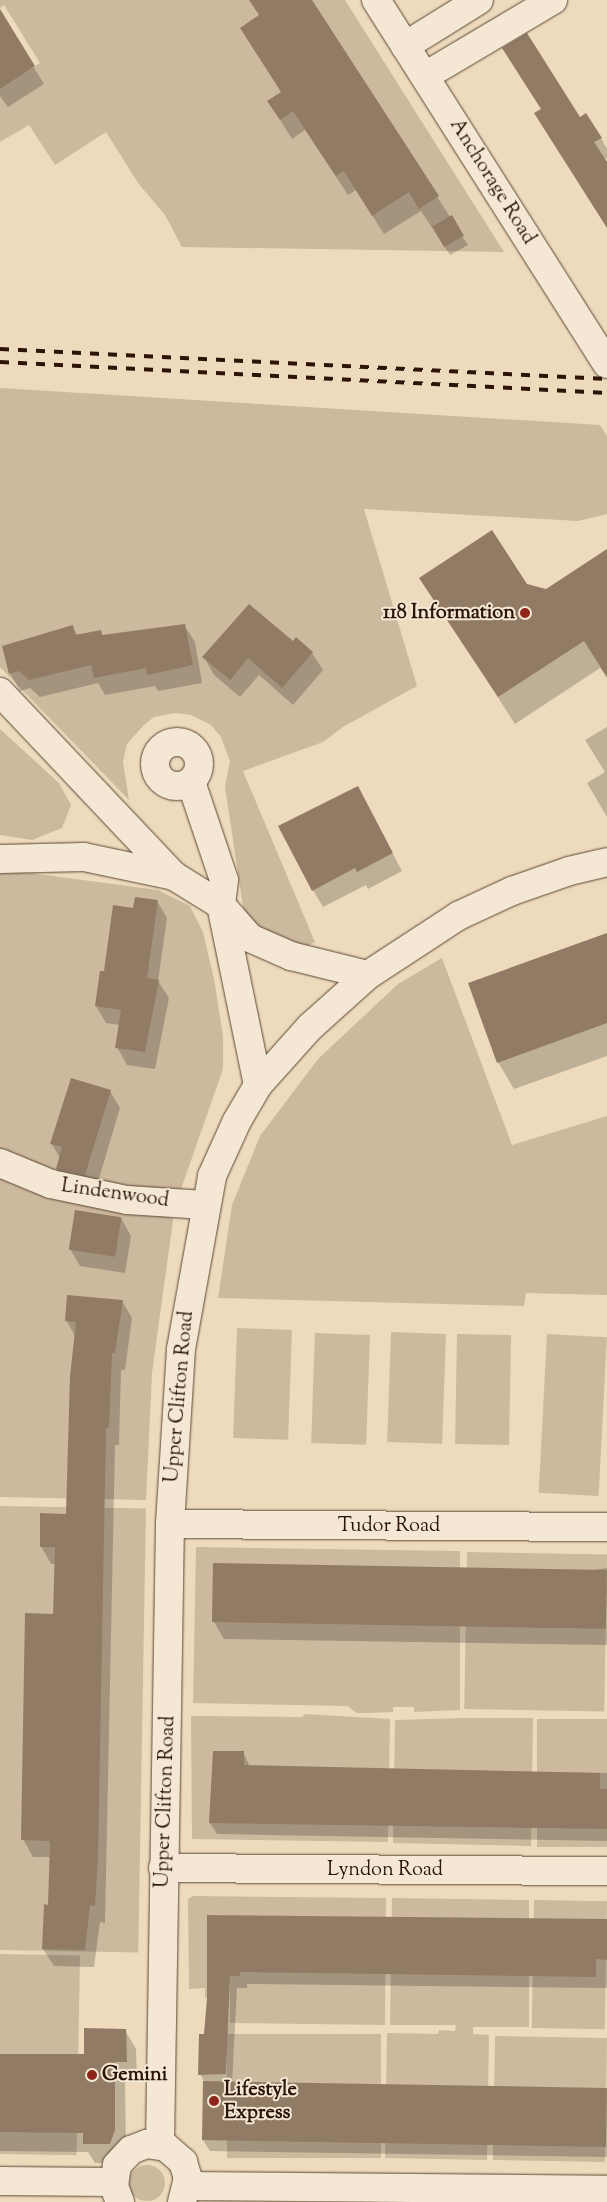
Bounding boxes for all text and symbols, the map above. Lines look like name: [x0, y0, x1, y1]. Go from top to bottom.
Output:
street label: Anchorage Road: [444, 115, 540, 249]
place label: 118 Information: [383, 601, 515, 625]
marker: 118 Information: [519, 607, 531, 619]
street label: Lindenwood: [60, 1175, 170, 1213]
street label: Upper Clifton Road: [161, 1310, 199, 1484]
street label: Tudor Road: [338, 1514, 440, 1538]
street label: Upper Clifton Road: [151, 1715, 181, 1889]
street label: Lyndon Road: [327, 1858, 443, 1882]
place label: Gemini: [102, 2063, 167, 2087]
marker: Gemini: [86, 2069, 98, 2081]
place label: Lifestyle Express: [224, 2078, 297, 2125]
marker: Lifestyle Express: [208, 2095, 220, 2107]

